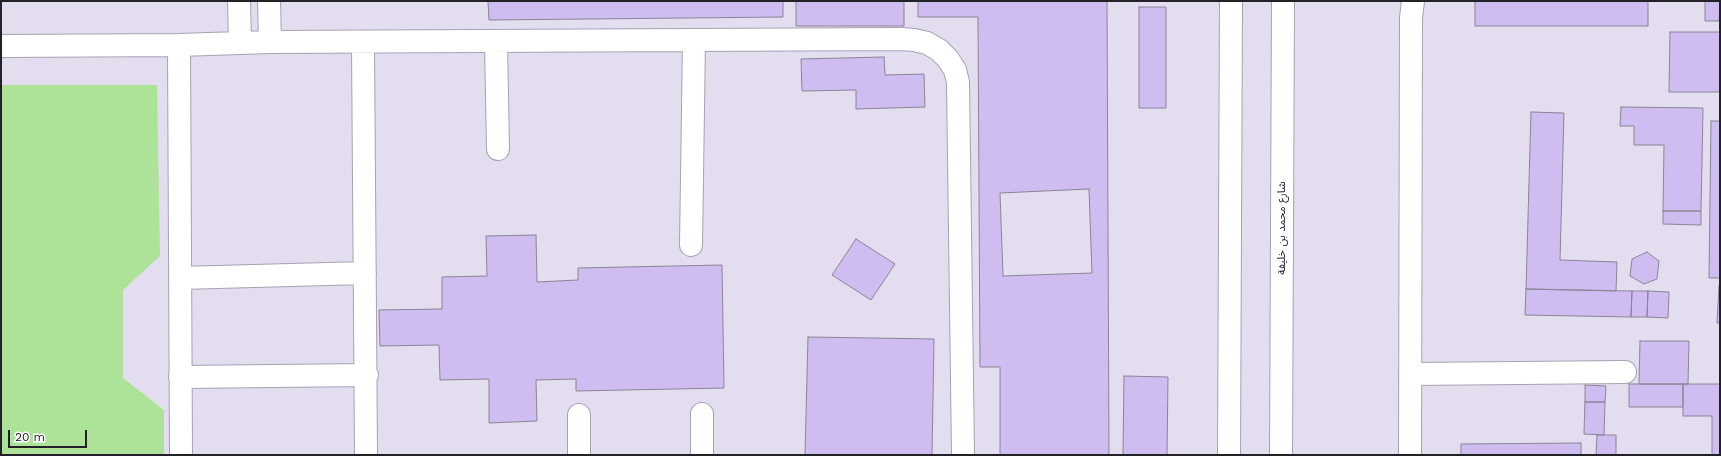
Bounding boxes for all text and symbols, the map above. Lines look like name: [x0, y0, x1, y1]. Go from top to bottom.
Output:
street label: شارع محمد بن خليفة: [1275, 181, 1289, 275]
scale bar: [10, 422, 89, 448]
text: 20 m: [15, 430, 45, 444]

